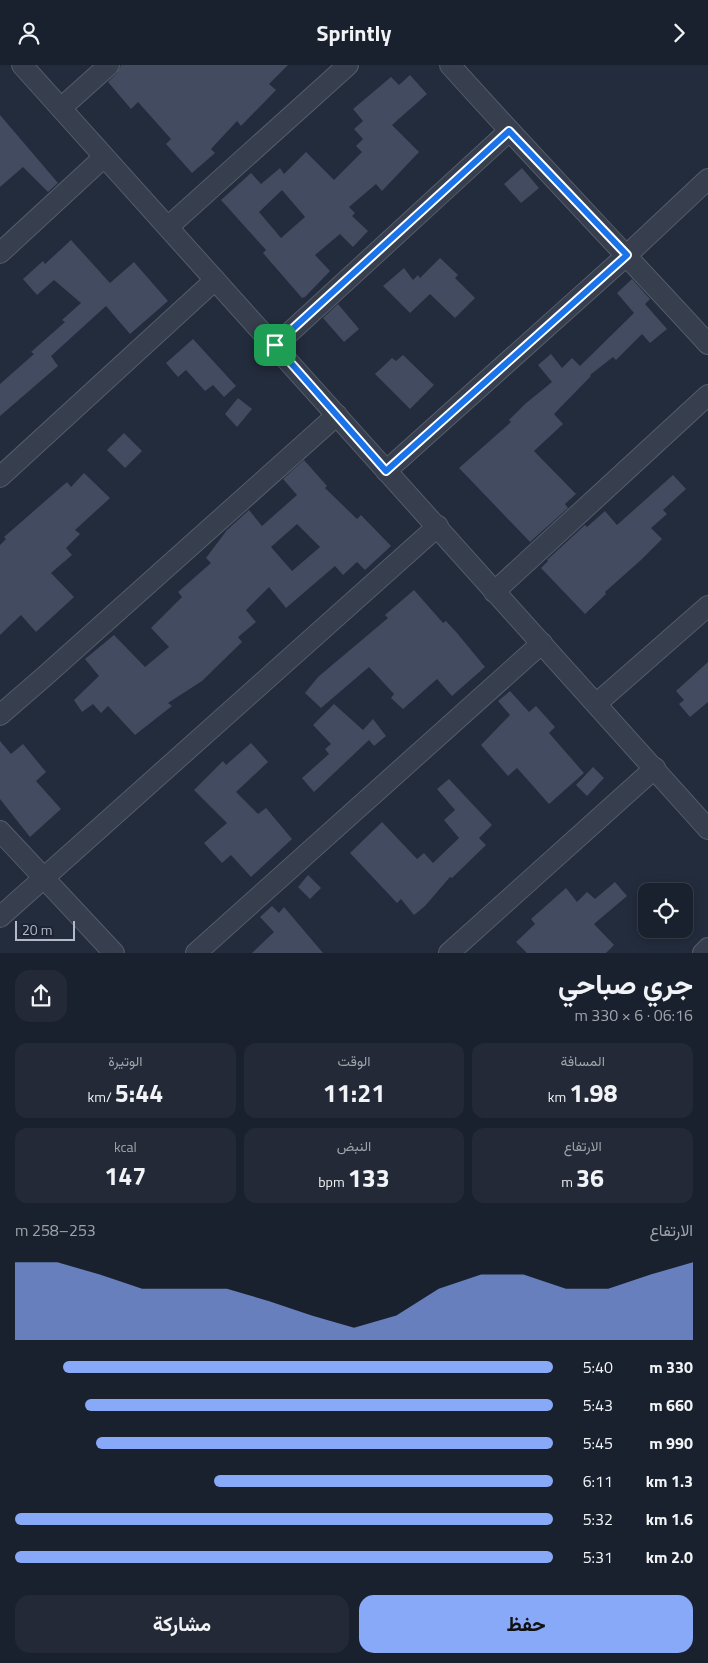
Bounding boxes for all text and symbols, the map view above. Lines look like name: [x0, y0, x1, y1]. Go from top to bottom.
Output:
text: Sprintly: [317, 16, 391, 50]
icon: person: [15, 19, 43, 47]
icon: forward: [665, 19, 693, 47]
pin: [254, 324, 296, 366]
icon: arrive: [261, 331, 289, 359]
map controls: [638, 883, 693, 938]
button: locate: [638, 883, 693, 938]
scale bar: [15, 918, 75, 941]
text: 20 m: [22, 919, 52, 940]
text: جري صباحي: [558, 962, 693, 1005]
button: share: [15, 970, 67, 1022]
text: 06:16 · 6 × 330 m: [574, 1003, 693, 1027]
text: الوتيرة: [108, 1050, 142, 1071]
text: الوقت: [338, 1050, 370, 1071]
text: المسافة: [560, 1050, 605, 1071]
text: 5:44: [115, 1074, 163, 1112]
text: 11:21: [323, 1074, 385, 1112]
text: 1.98: [569, 1074, 618, 1112]
text: /km: [87, 1086, 115, 1107]
text: km: [548, 1086, 569, 1107]
text: النبض: [337, 1135, 371, 1156]
text: الارتفاع: [564, 1135, 602, 1156]
text: kcal: [114, 1136, 137, 1157]
text: 147: [104, 1157, 146, 1195]
text: 133: [348, 1159, 390, 1197]
text: 36: [576, 1159, 604, 1197]
text: bpm: [318, 1171, 348, 1192]
text: m: [561, 1171, 576, 1192]
text: 253–258 m: [15, 1218, 96, 1242]
text: الارتفاع: [650, 1218, 693, 1242]
text: 5:40: [583, 1355, 613, 1379]
text: 330 m: [649, 1355, 693, 1379]
text: 5:43: [583, 1393, 613, 1417]
text: 660 m: [649, 1393, 693, 1417]
text: 5:45: [583, 1431, 613, 1455]
text: 990 m: [649, 1431, 693, 1455]
text: 6:11: [583, 1469, 613, 1493]
text: 1.3 km: [646, 1469, 693, 1493]
text: 5:32: [583, 1507, 613, 1531]
text: 1.6 km: [646, 1507, 693, 1531]
text: 5:31: [583, 1545, 613, 1569]
text: 2.0 km: [646, 1545, 693, 1569]
button: مشاركة: [15, 1595, 349, 1653]
button: حفظ: [359, 1595, 693, 1653]

